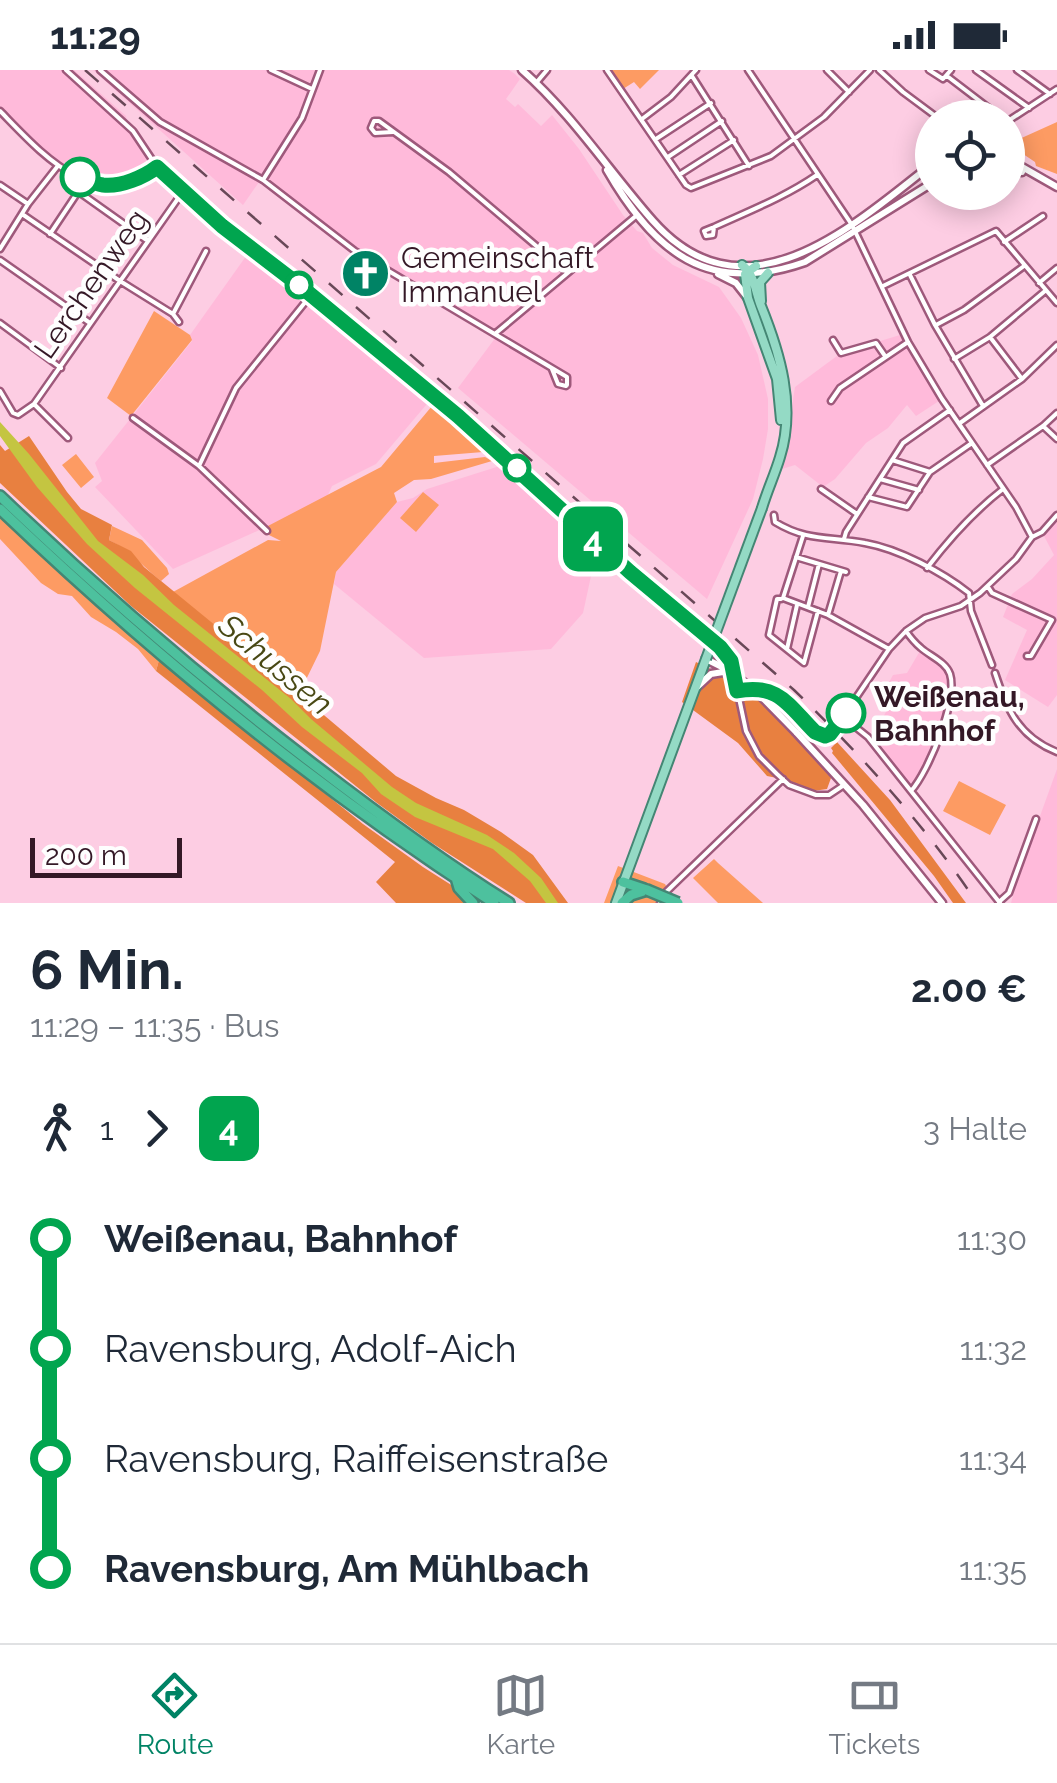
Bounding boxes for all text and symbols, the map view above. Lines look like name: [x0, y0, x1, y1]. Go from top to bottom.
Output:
text: 11:29: [50, 13, 141, 58]
map controls: [915, 100, 1025, 210]
button: locate: [915, 100, 1025, 210]
unlabelled marker: [61, 158, 99, 196]
street label: Lerchenweg: [27, 203, 155, 365]
place label: Gemeinschaft Immanuel: [401, 240, 594, 309]
church icon: Gemeinschaft Immanuel: [340, 248, 392, 300]
unlabelled marker: [286, 272, 312, 298]
unlabelled marker: [504, 455, 530, 481]
line badge: 4: [560, 506, 626, 572]
text: 4: [583, 519, 603, 560]
water label: Schussen: [211, 605, 340, 722]
place label: Weißenau, Bahnhof: [874, 679, 1025, 748]
marker: Weißenau, Bahnhof: [827, 694, 865, 732]
scale bar: [30, 833, 182, 878]
text: 200 m: [45, 839, 127, 872]
text: 6 Min.: [30, 937, 184, 1002]
text: 2.00 €: [911, 966, 1027, 1011]
text: 11:29 – 11:35 · Bus: [30, 1007, 279, 1044]
icon: walk: [30, 1101, 85, 1156]
icon: forward: [129, 1101, 184, 1156]
text: 4: [219, 1108, 239, 1149]
text: 1: [100, 1110, 114, 1147]
text: 3 Halte: [923, 1110, 1027, 1147]
text: Weißenau, Bahnhof: [104, 1216, 457, 1261]
text: 11:30: [957, 1220, 1027, 1257]
text: Ravensburg, Adolf-Aich: [104, 1326, 517, 1371]
text: 11:32: [960, 1330, 1027, 1367]
text: Ravensburg, Raiffeisenstraße: [104, 1436, 608, 1481]
text: 11:34: [959, 1440, 1027, 1477]
text: Ravensburg, Am Mühlbach: [104, 1546, 589, 1591]
text: 11:35: [959, 1550, 1027, 1587]
tab: Route: [137, 1668, 213, 1761]
tab: Karte: [487, 1668, 555, 1761]
tab: Tickets: [828, 1668, 920, 1761]

